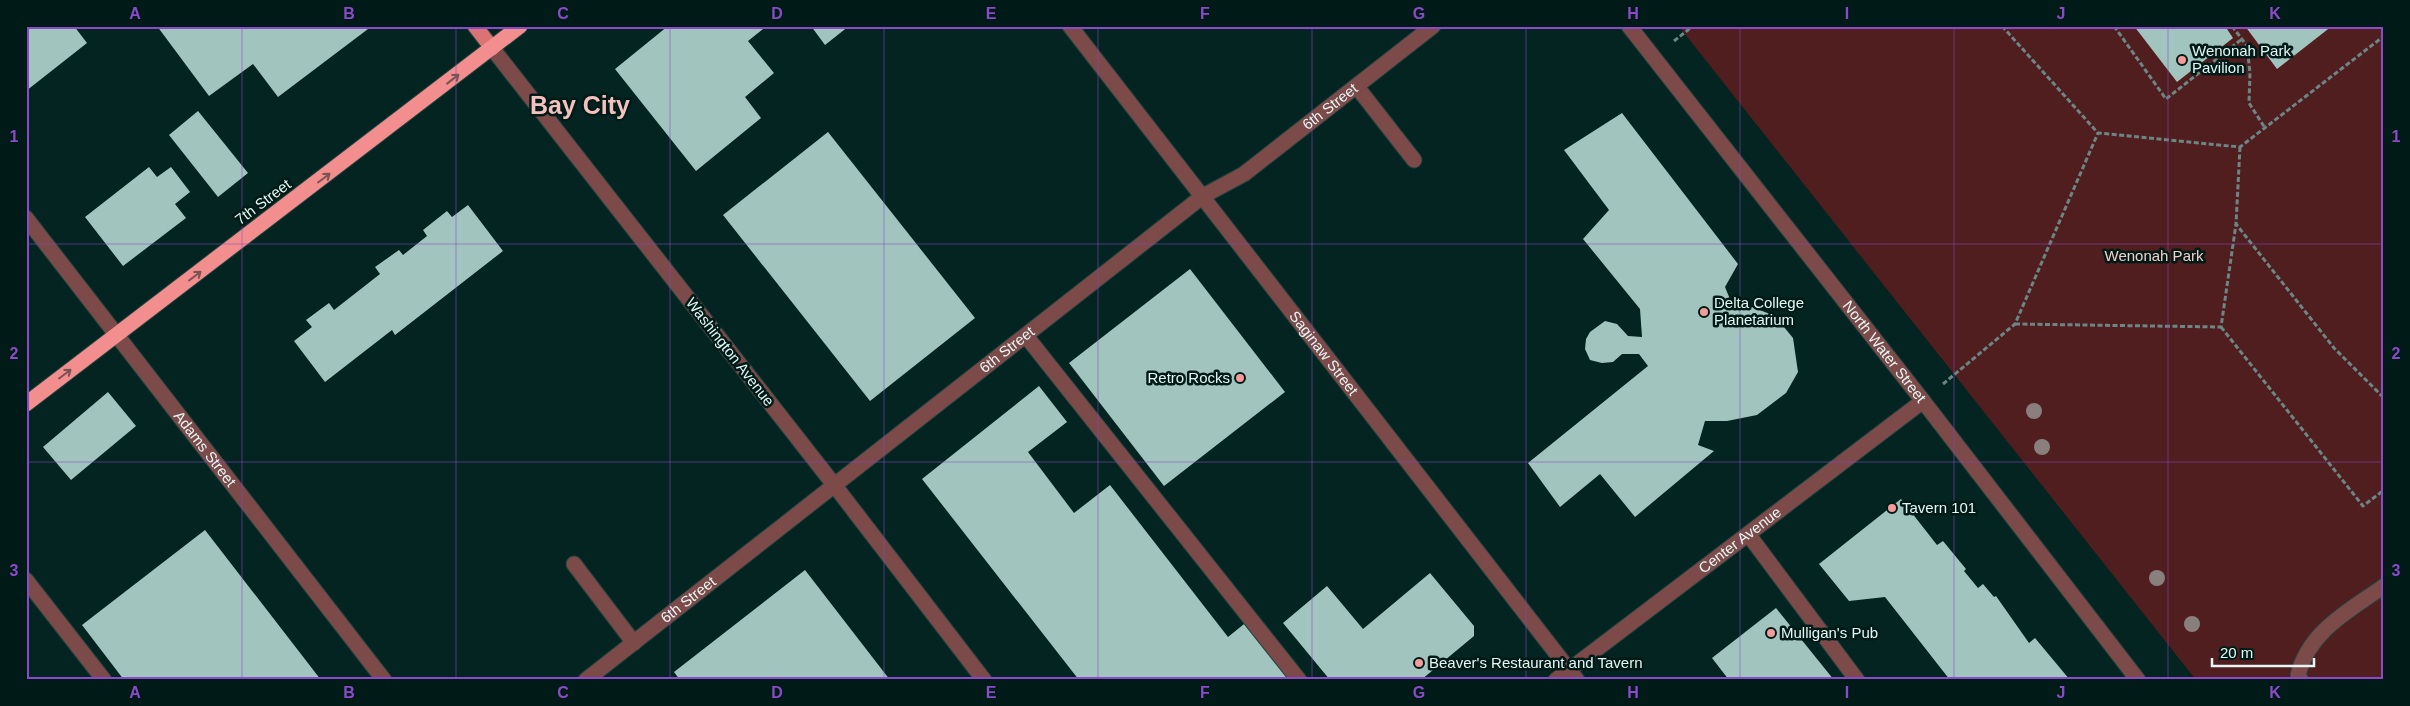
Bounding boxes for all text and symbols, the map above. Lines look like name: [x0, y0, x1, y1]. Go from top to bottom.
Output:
text: A: [129, 5, 141, 22]
text: B: [343, 5, 355, 22]
text: C: [557, 5, 569, 22]
text: D: [771, 5, 783, 22]
text: E: [986, 5, 997, 22]
text: F: [1200, 5, 1210, 22]
text: G: [1413, 5, 1425, 22]
text: H: [1627, 5, 1639, 22]
text: I: [1845, 5, 1849, 22]
text: J: [2057, 5, 2065, 22]
text: K: [2269, 5, 2281, 22]
place label: Wenonah Park Pavilion: [2192, 42, 2291, 76]
marker: Wenonah Park Pavilion: [2176, 54, 2188, 66]
one-way arrow: [446, 74, 460, 84]
street label: 6th Street: [1299, 79, 1361, 133]
district label: Bay City: [530, 91, 630, 119]
text: 1: [10, 128, 19, 145]
text: 1: [2392, 128, 2401, 145]
one-way arrow: [317, 172, 330, 183]
street label: 7th Street: [232, 175, 294, 228]
park label: Wenonah Park: [2105, 247, 2204, 264]
one-way arrow: [188, 271, 201, 282]
street label: Washington Avenue: [683, 294, 778, 409]
place label: Delta College Planetarium: [1714, 294, 1804, 328]
street label: North Water Street: [1840, 297, 1930, 406]
marker: Delta College Planetarium: [1698, 306, 1710, 318]
street label: Saginaw Street: [1286, 307, 1362, 399]
street label: 6th Street: [976, 322, 1038, 376]
text: 2: [10, 345, 19, 362]
text: 2: [2392, 345, 2401, 362]
one-way arrow: [58, 369, 71, 380]
place label: Retro Rocks: [1147, 369, 1230, 386]
marker: Retro Rocks: [1234, 372, 1246, 384]
street label: Adams Street: [171, 407, 240, 490]
place label: Tavern 101: [1902, 499, 1976, 516]
marker: Tavern 101: [1886, 502, 1898, 514]
street label: Center Avenue: [1695, 503, 1784, 577]
text: 3: [10, 562, 19, 579]
text: 3: [2392, 562, 2401, 579]
street label: 6th Street: [657, 572, 719, 626]
place label: Mulligan's Pub: [1781, 624, 1878, 641]
marker: Mulligan's Pub: [1765, 627, 1777, 639]
scale bar: [2212, 636, 2315, 668]
text: 20 m: [2220, 644, 2253, 661]
place label: Beaver's Restaurant and Tavern: [1429, 654, 1643, 671]
marker: Beaver's Restaurant and Tavern: [1413, 657, 1425, 669]
text: A: [129, 684, 141, 701]
text: B: [343, 684, 355, 701]
text: C: [557, 684, 569, 701]
text: D: [771, 684, 783, 701]
text: E: [986, 684, 997, 701]
text: F: [1200, 684, 1210, 701]
text: G: [1413, 684, 1425, 701]
text: H: [1627, 684, 1639, 701]
text: I: [1845, 684, 1849, 701]
text: J: [2057, 684, 2065, 701]
text: K: [2269, 684, 2281, 701]

